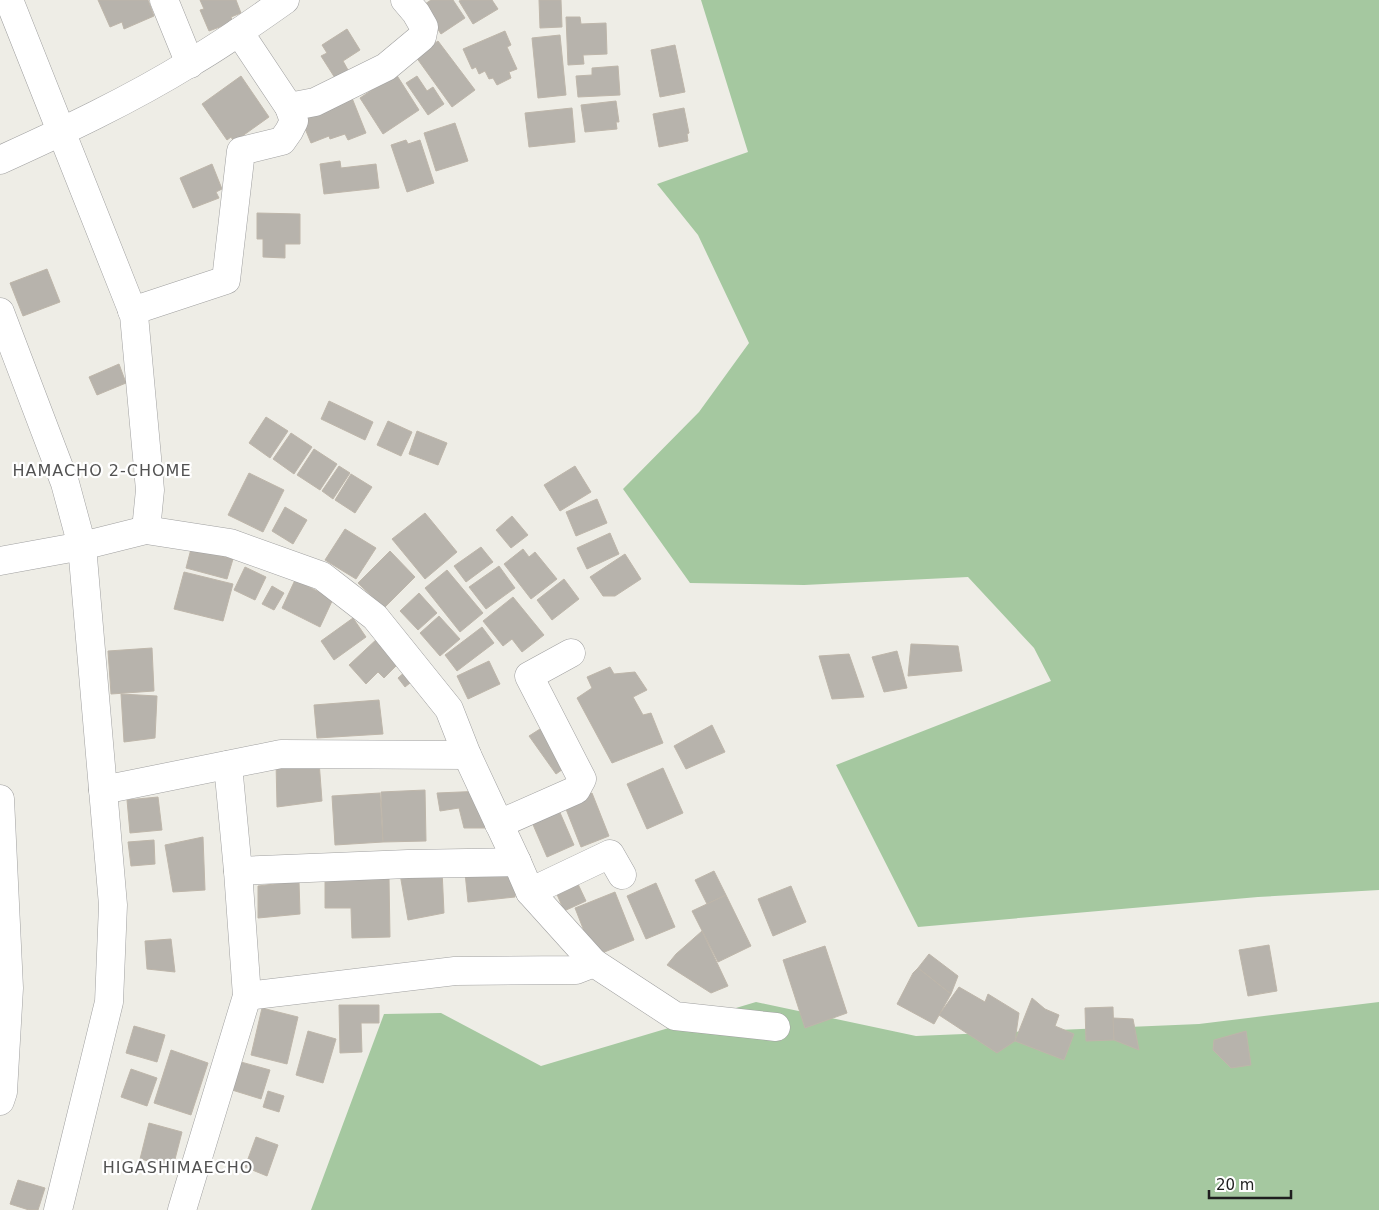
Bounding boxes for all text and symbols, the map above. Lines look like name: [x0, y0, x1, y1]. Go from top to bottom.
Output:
district label: HAMACHO 2-CHOME: [13, 461, 192, 480]
district label: HIGASHIMAECHO: [103, 1158, 253, 1177]
scale bar: [1209, 1168, 1292, 1200]
text: 20 m: [1216, 1176, 1254, 1194]

